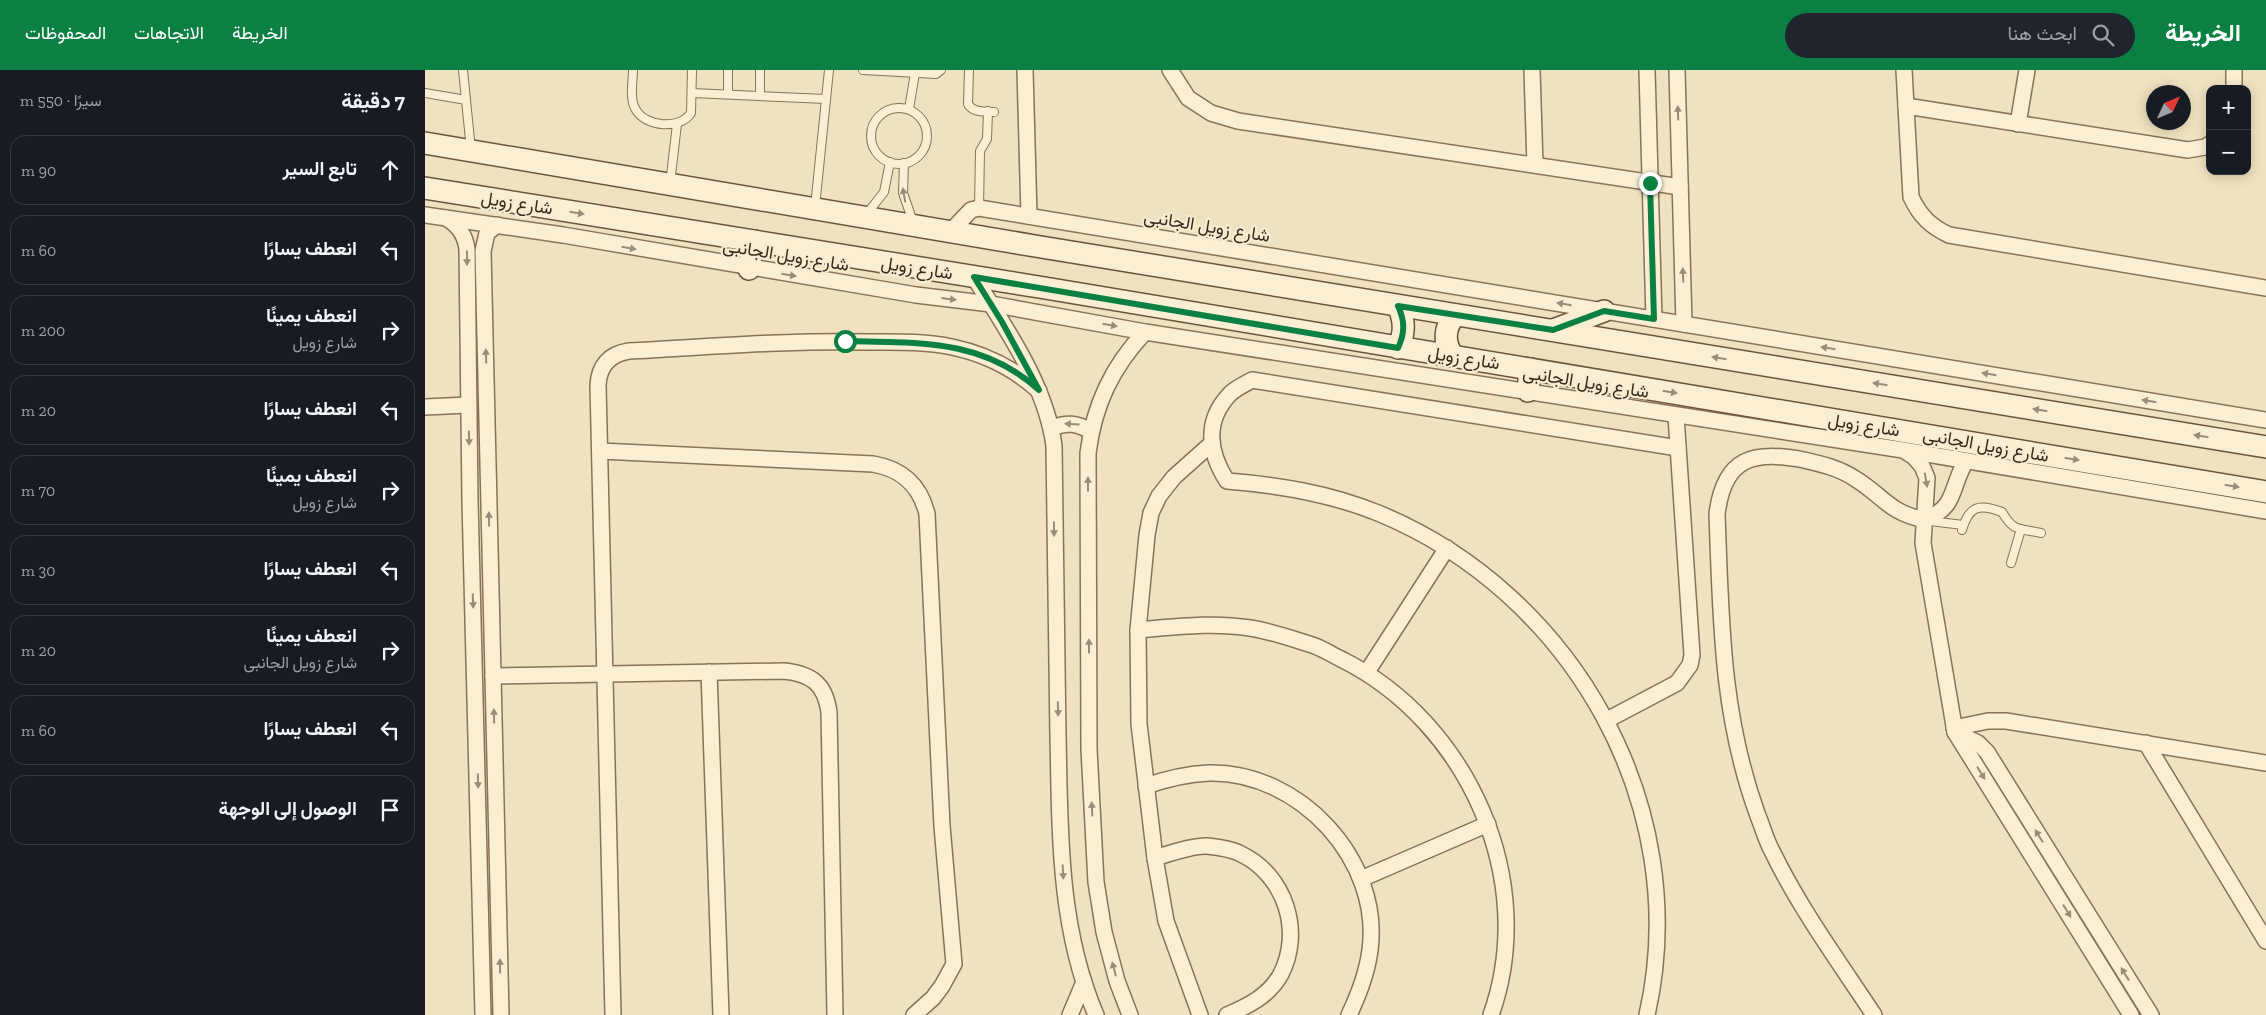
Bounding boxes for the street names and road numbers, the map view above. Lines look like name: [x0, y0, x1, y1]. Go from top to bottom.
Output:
street label: شارع زويل: [479, 186, 555, 221]
street label: شارع زويل الجانبى: [1142, 205, 1272, 248]
street label: شارع زويل الجانبى: [721, 234, 851, 277]
street label: شارع زويل: [879, 251, 955, 286]
street label: شارع زويل: [1426, 341, 1502, 376]
street label: شارع زويل الجانبى: [1521, 361, 1651, 404]
street label: شارع زويل: [1826, 408, 1902, 443]
street label: شارع زويل الجانبى: [1921, 423, 2051, 468]

